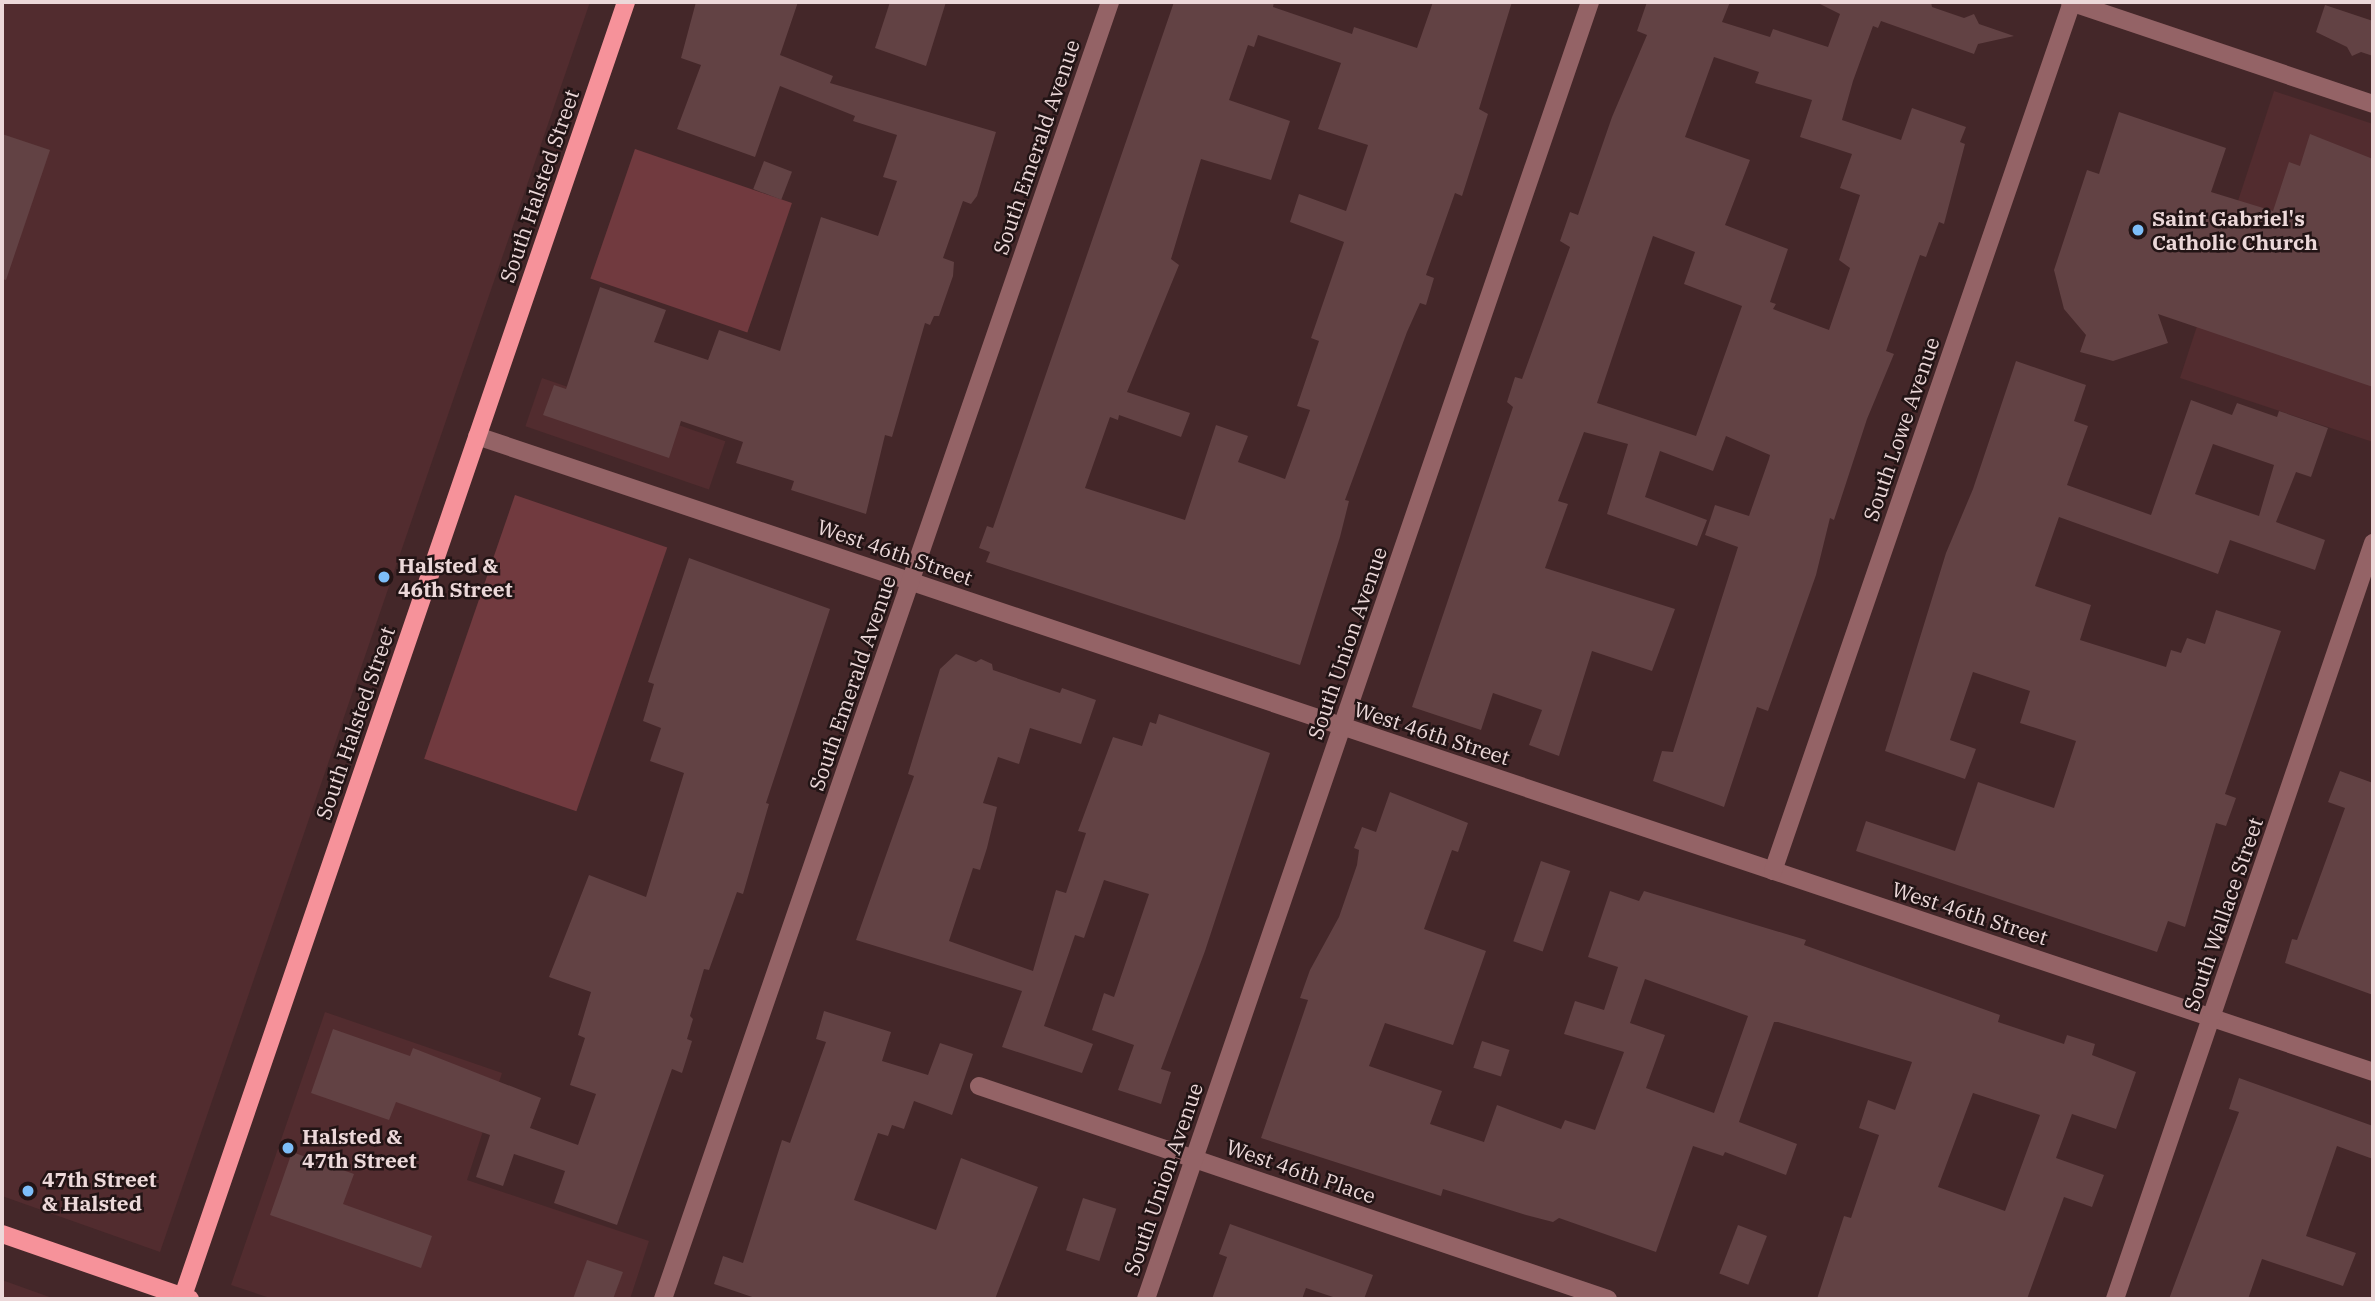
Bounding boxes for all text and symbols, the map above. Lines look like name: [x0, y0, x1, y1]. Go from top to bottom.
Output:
street label: South Emerald Avenue: [987, 36, 1085, 258]
street label: South Halsted Street: [494, 86, 584, 286]
place label: Saint Gabriel's Catholic Church: [2152, 205, 2318, 255]
marker: Saint Gabriel's Catholic Church: [2130, 222, 2146, 238]
street label: South Lowe Avenue: [1858, 334, 1944, 524]
street label: West 46th Street: [814, 514, 976, 590]
street label: South Union Avenue: [1302, 543, 1392, 743]
place label: Halsted & 46th Street: [398, 552, 513, 602]
marker: Halsted & 46th Street: [376, 569, 392, 585]
street label: South Emerald Avenue: [803, 572, 901, 794]
street label: South Halsted Street: [310, 623, 400, 823]
street label: West 46th Street: [1351, 696, 1513, 770]
street label: South Wallace Street: [2178, 814, 2268, 1014]
street label: West 46th Street: [1889, 876, 2051, 950]
street label: South Union Avenue: [1118, 1079, 1208, 1279]
place label: Halsted & 47th Street: [302, 1123, 417, 1173]
street label: West 46th Place: [1223, 1134, 1379, 1208]
marker: Halsted & 47th Street: [280, 1140, 296, 1156]
place label: 47th Street & Halsted: [42, 1166, 157, 1216]
marker: 47th Street & Halsted: [20, 1183, 36, 1199]

